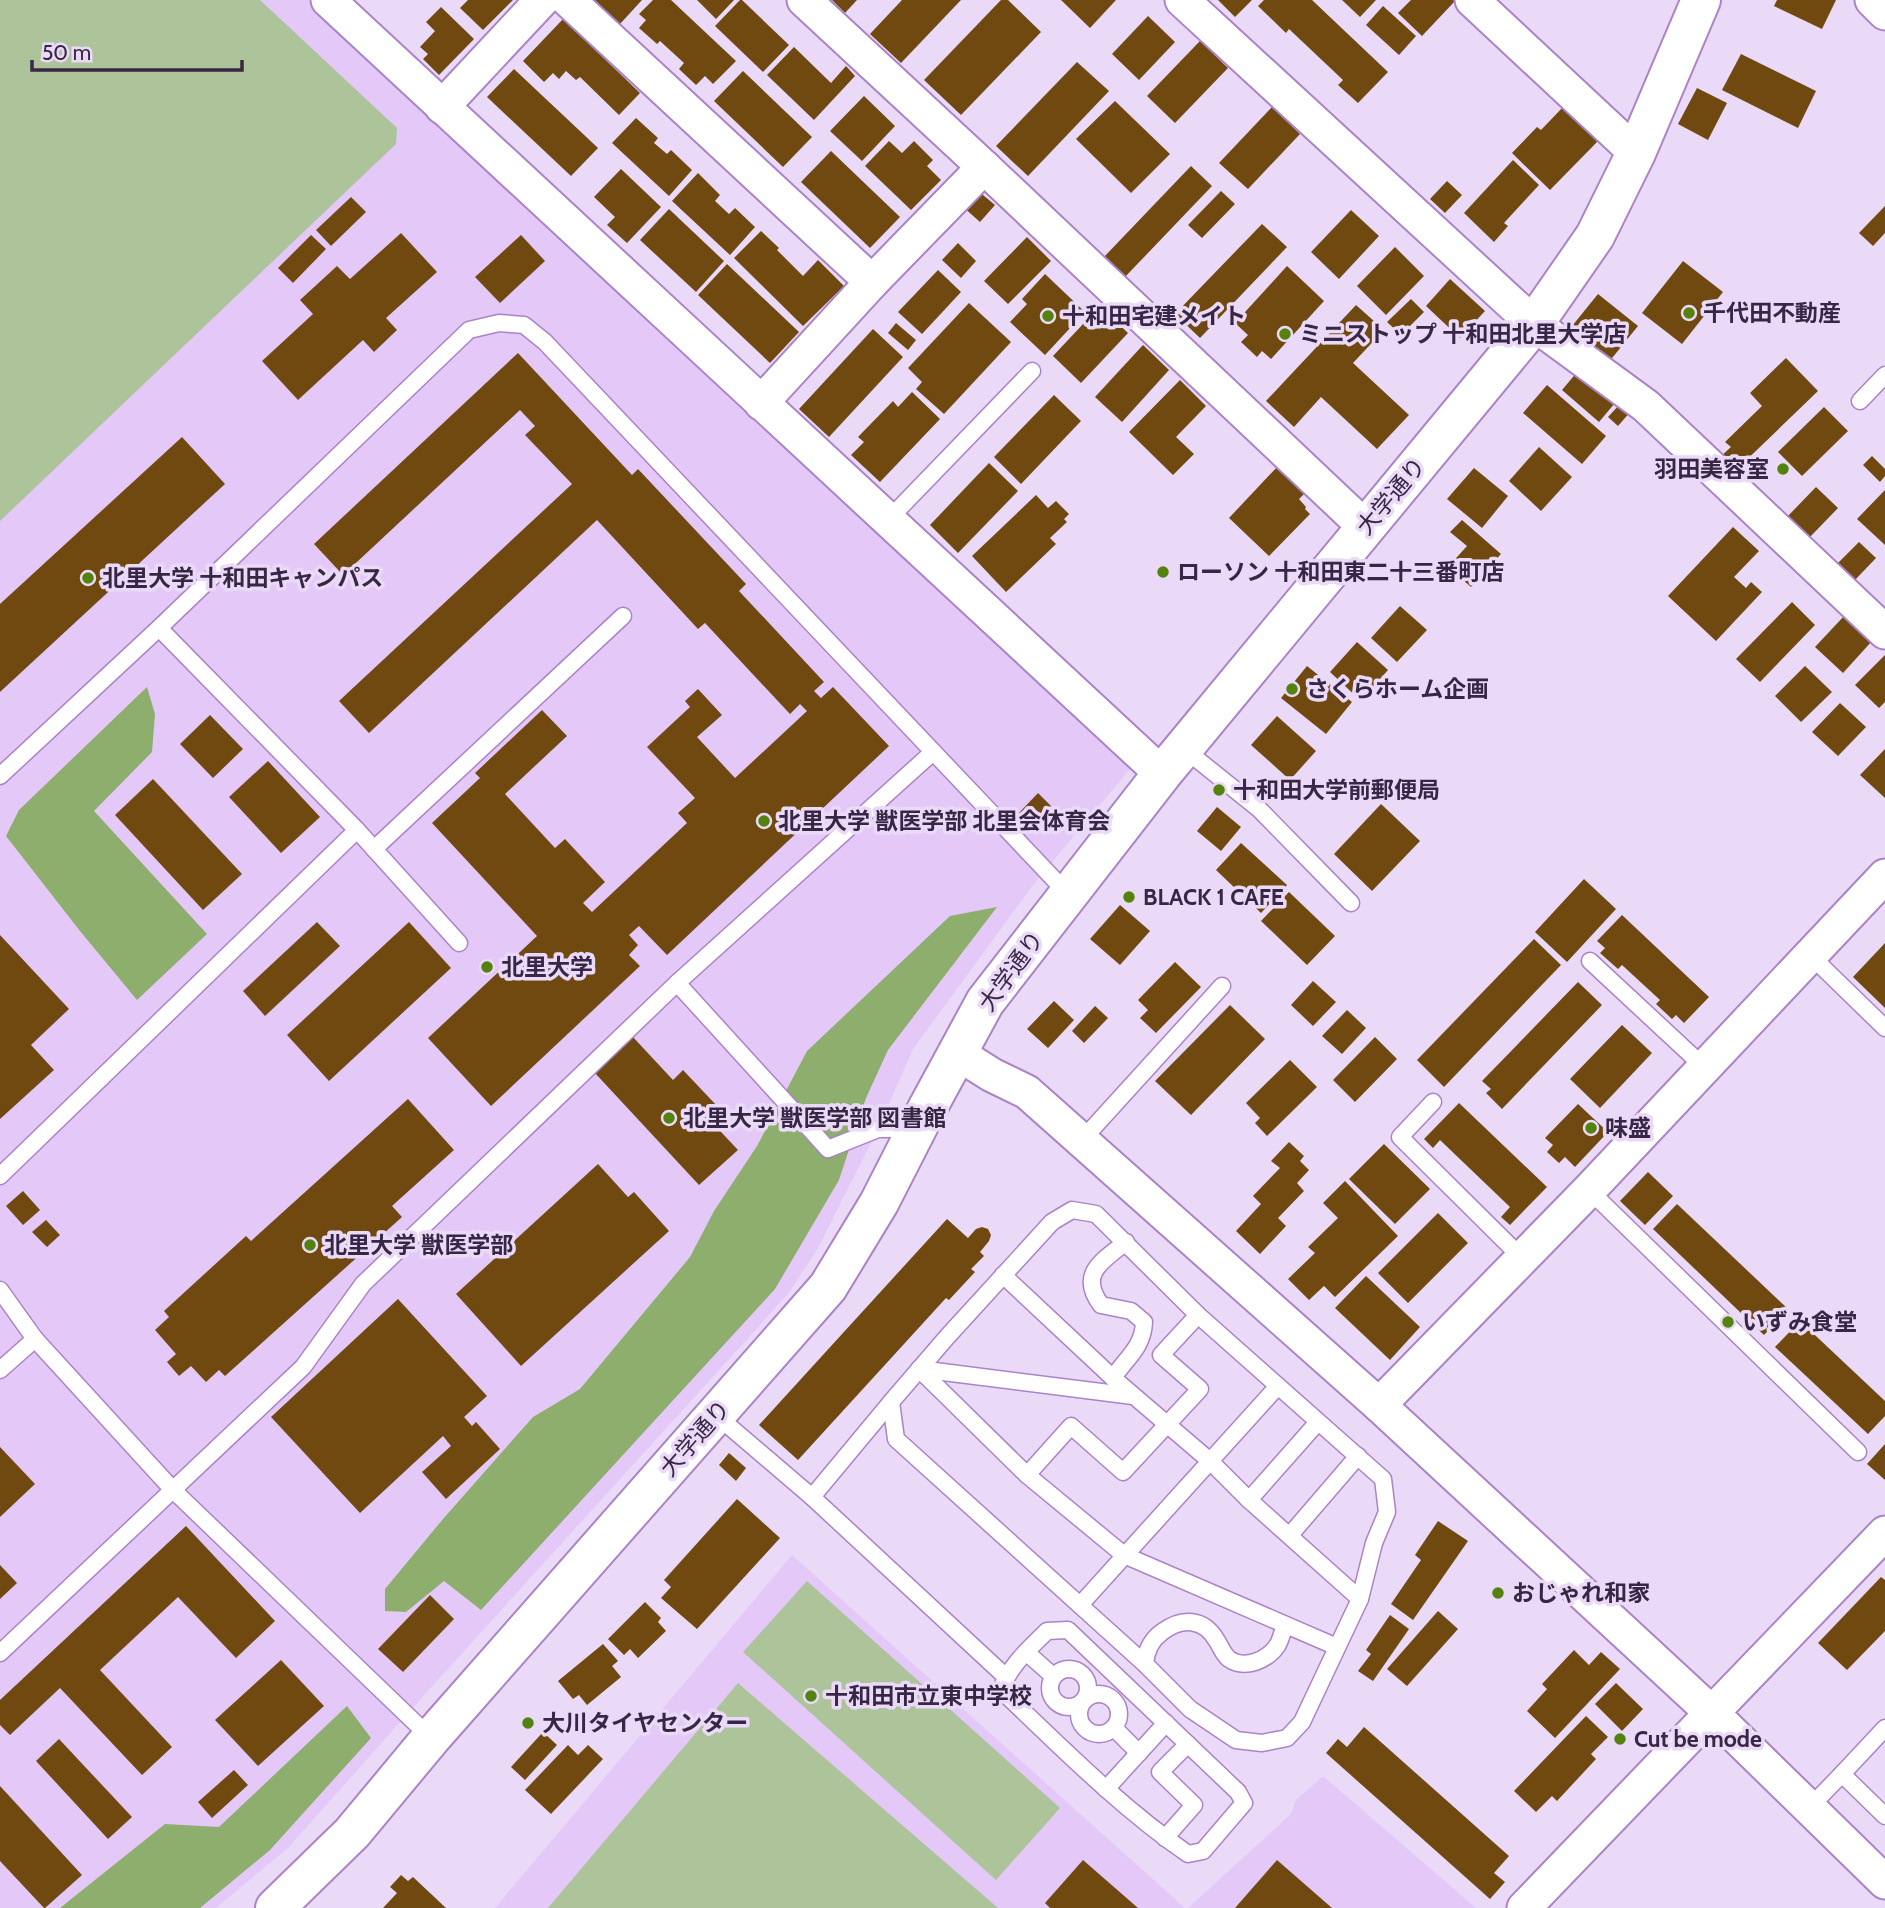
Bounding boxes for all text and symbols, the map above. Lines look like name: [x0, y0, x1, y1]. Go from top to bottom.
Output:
scale bar: [32, 28, 242, 72]
text: 50 m: [42, 40, 91, 65]
place label: 千代田不動産: [1703, 299, 1841, 327]
place label: 十和田宅建メイト: [1062, 302, 1246, 330]
marker: 千代田不動産: [1681, 305, 1697, 321]
marker: 十和田宅建メイト: [1040, 308, 1056, 324]
place label: ミニストップ 十和田北里大学店: [1299, 320, 1626, 348]
marker: ミニストップ 十和田北里大学店: [1277, 326, 1293, 342]
street label: 大学通り: [1351, 452, 1431, 540]
place label: 羽田美容室: [1654, 455, 1769, 483]
marker: 羽田美容室: [1775, 461, 1791, 477]
place label: ローソン 十和田東二十三番町店: [1177, 558, 1504, 586]
place label: 北里大学 十和田キャンパス: [102, 564, 383, 592]
marker: ローソン 十和田東二十三番町店: [1155, 564, 1171, 580]
marker: 北里大学 十和田キャンパス: [80, 570, 96, 586]
place label: さくらホーム企画: [1306, 675, 1489, 703]
marker: さくらホーム企画: [1284, 681, 1300, 697]
place label: 十和田大学前郵便局: [1233, 776, 1440, 804]
marker: 十和田大学前郵便局: [1211, 782, 1227, 798]
place label: 北里大学 獣医学部 北里会体育会: [778, 807, 1110, 835]
marker: 北里大学 獣医学部 北里会体育会: [756, 813, 772, 829]
place label: BLACK 1 CAFE: [1143, 883, 1284, 911]
marker: BLACK 1 CAFE: [1121, 889, 1137, 905]
street label: 大学通り: [973, 926, 1049, 1016]
place label: 北里大学: [501, 953, 593, 981]
marker: 北里大学: [479, 959, 495, 975]
place label: 北里大学 獣医学部 図書館: [683, 1104, 946, 1132]
marker: 北里大学 獣医学部 図書館: [661, 1110, 677, 1126]
place label: 味盛: [1605, 1114, 1651, 1142]
marker: 味盛: [1583, 1120, 1599, 1136]
place label: 北里大学 獣医学部: [324, 1231, 513, 1259]
marker: 北里大学 獣医学部: [302, 1237, 318, 1253]
place label: いずみ食堂: [1742, 1308, 1857, 1336]
marker: いずみ食堂: [1720, 1314, 1736, 1330]
street label: 大学通り: [654, 1394, 736, 1482]
place label: おじゃれ和家: [1512, 1579, 1650, 1607]
marker: おじゃれ和家: [1490, 1585, 1506, 1601]
place label: 十和田市立東中学校: [825, 1682, 1032, 1710]
marker: 十和田市立東中学校: [803, 1688, 819, 1704]
place label: 大川タイヤセンター: [542, 1709, 748, 1737]
marker: 大川タイヤセンター: [520, 1715, 536, 1731]
place label: Cut be mode: [1634, 1725, 1762, 1753]
marker: Cut be mode: [1612, 1731, 1628, 1747]

